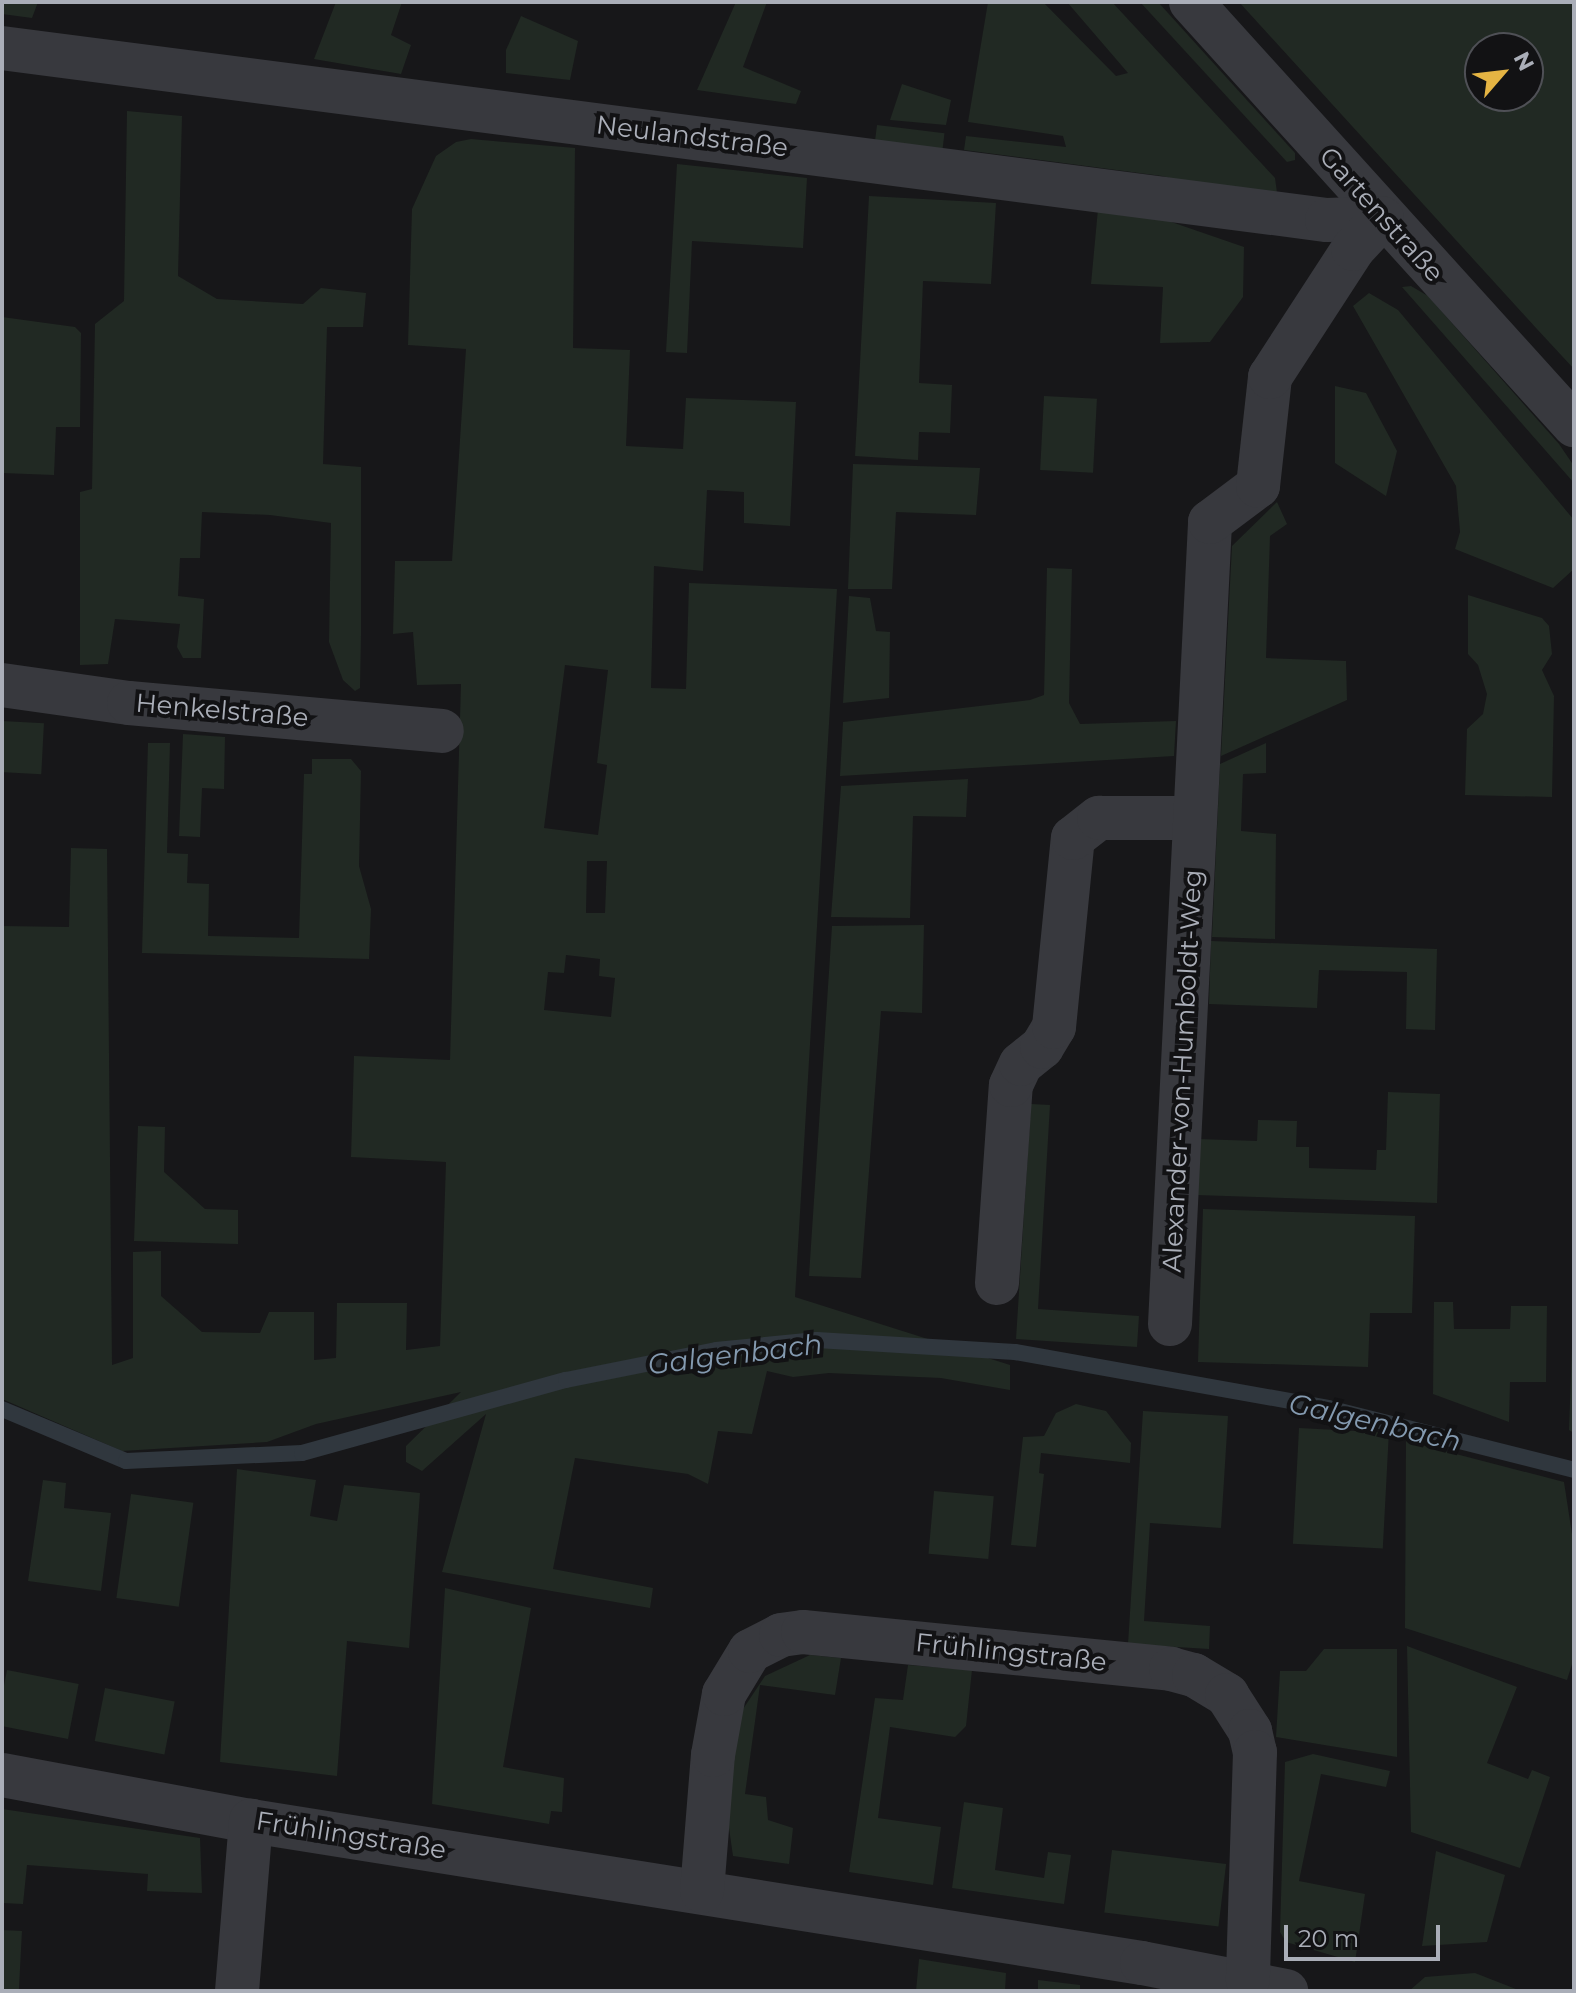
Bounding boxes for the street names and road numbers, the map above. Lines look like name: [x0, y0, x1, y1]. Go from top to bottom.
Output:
street label: Neulandstraße: [594, 110, 790, 164]
street label: Gartenstraße: [1312, 141, 1450, 289]
street label: Henkelstraße: [134, 688, 310, 734]
street label: Alexander-von-Humboldt-Weg: [1157, 869, 1209, 1273]
street label: Frühlingstraße: [914, 1627, 1108, 1679]
street label: Frühlingstraße: [254, 1806, 448, 1866]

